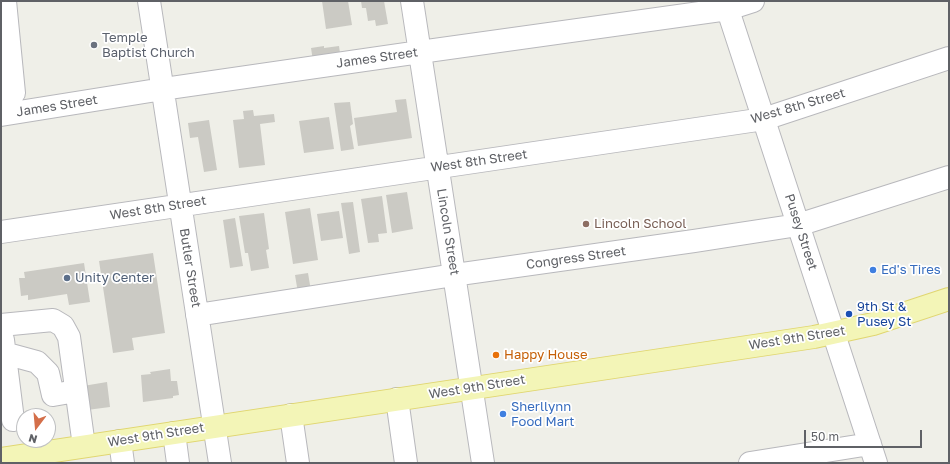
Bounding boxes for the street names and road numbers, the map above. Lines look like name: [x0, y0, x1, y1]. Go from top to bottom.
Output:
street label: James Street: [335, 45, 419, 71]
street label: West 8th Street: [749, 85, 847, 127]
street label: James Street: [15, 92, 99, 120]
street label: West 8th Street: [430, 146, 528, 176]
street label: Lincoln Street: [433, 187, 463, 277]
street label: Pusey Street: [781, 192, 821, 272]
street label: West 8th Street: [109, 193, 207, 223]
street label: Butler Street: [176, 227, 204, 309]
street label: Congress Street: [525, 243, 627, 273]
street label: West 9th Street: [748, 323, 846, 353]
street label: West 9th Street: [428, 372, 526, 402]
street label: West 9th Street: [107, 420, 205, 450]

